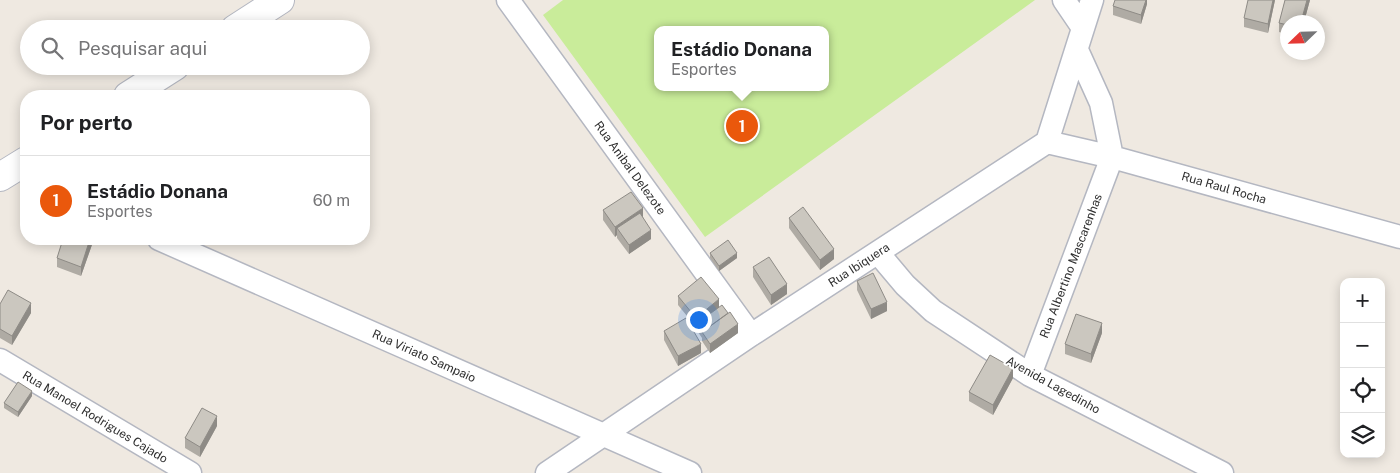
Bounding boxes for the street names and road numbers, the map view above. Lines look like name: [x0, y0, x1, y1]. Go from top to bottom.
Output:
street label: Rua Anibal Delezote: [591, 119, 669, 218]
street label: Rua Raul Rocha: [1180, 169, 1268, 207]
street label: Rua Albertino Mascarenhas: [1037, 192, 1105, 340]
street label: Rua Ibiquera: [826, 240, 892, 290]
street label: Rua Viriato Sampaio: [370, 327, 478, 385]
street label: Avenida Lagedinho: [1003, 353, 1103, 417]
street label: Rua Manoel Rodrigues Cajado: [20, 368, 170, 466]

